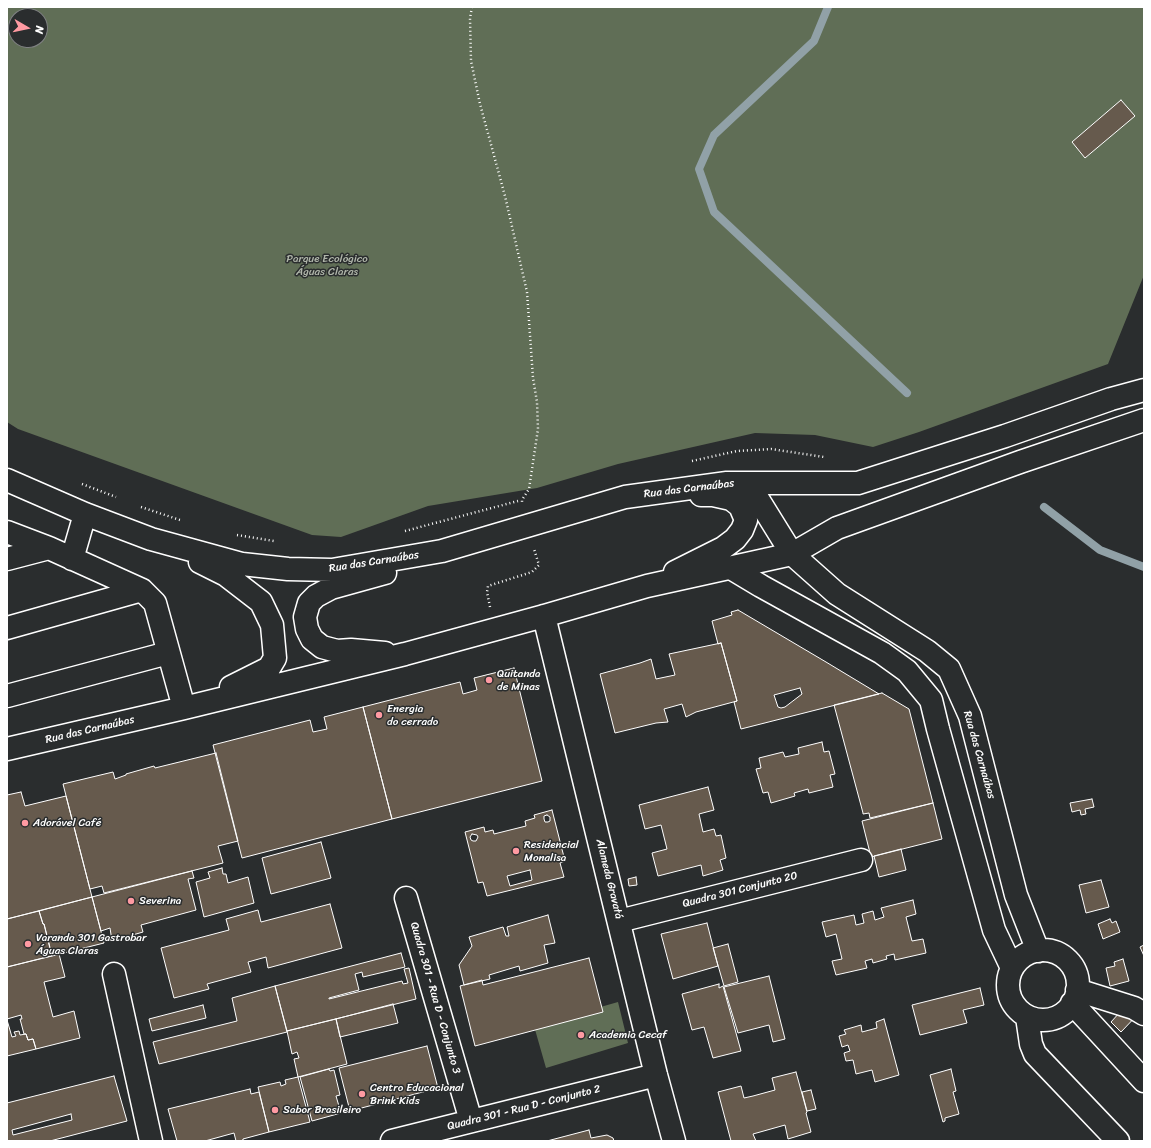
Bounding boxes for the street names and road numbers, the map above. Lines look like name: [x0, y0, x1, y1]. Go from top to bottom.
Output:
street label: Rua das Carnaúbas: [643, 477, 735, 501]
street label: Rua das Carnaúbas: [328, 548, 420, 576]
street label: Rua das Carnaúbas: [960, 709, 998, 801]
street label: Rua das Carnaúbas: [44, 713, 136, 747]
street label: Alameda Gravatá: [593, 838, 625, 920]
street label: Quadra 301 Conjunto 20: [681, 869, 799, 911]
street label: Quadra 301 - Rua D - Conjunto 3: [407, 921, 463, 1075]
street label: Quadra 301 - Rua D - Conjunto 2: [446, 1083, 602, 1133]

